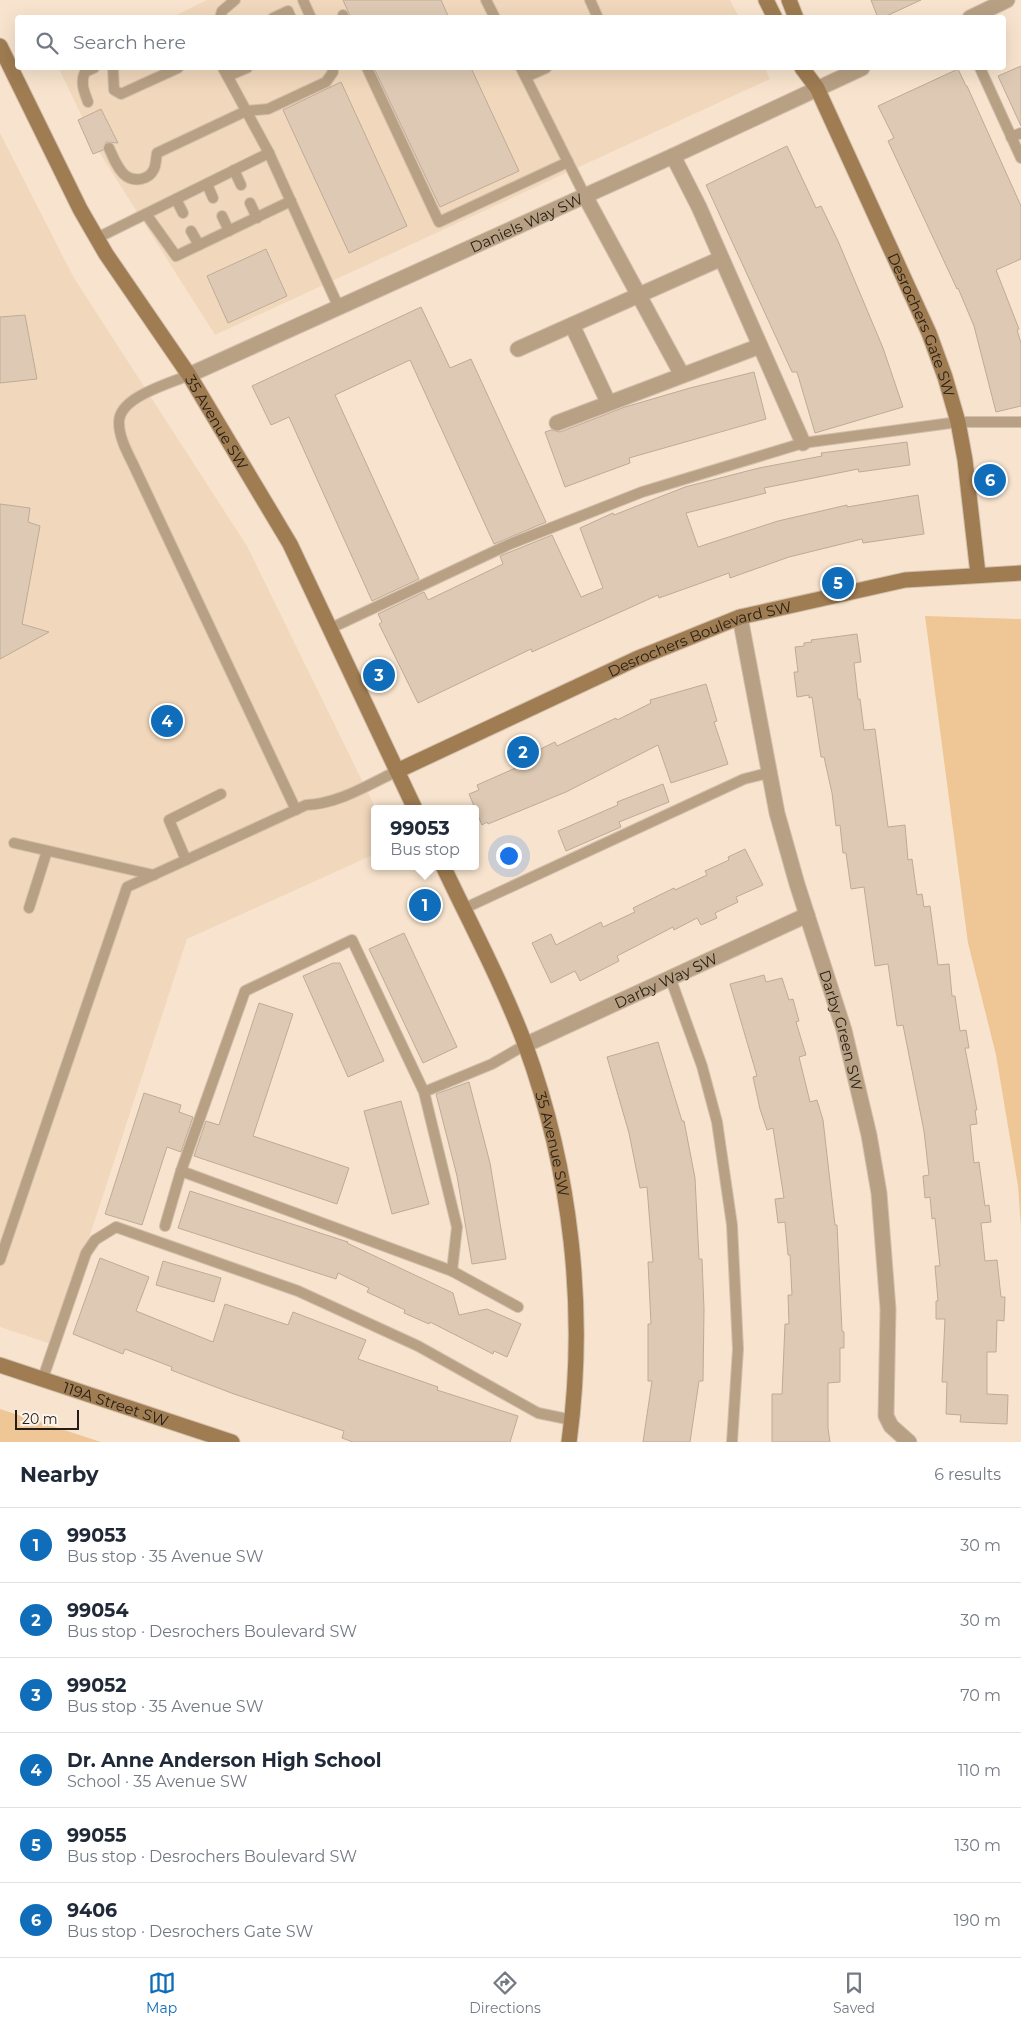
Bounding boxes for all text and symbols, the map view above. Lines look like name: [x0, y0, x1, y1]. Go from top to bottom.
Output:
search box: [15, 15, 1006, 70]
icon: search: [33, 29, 61, 57]
text: Search here: [73, 31, 186, 54]
street label: Daniels Way SW: [467, 188, 586, 256]
street label: Desrochers Gate SW: [884, 250, 960, 399]
street label: 35 Avenue SW: [181, 371, 253, 473]
pin: 6: [974, 461, 1006, 499]
pin: 5: [822, 564, 854, 602]
street label: Desrochers Boulevard SW: [604, 596, 794, 681]
pin: 3: [363, 656, 395, 694]
pin: 4: [151, 702, 183, 740]
pin: 2: [507, 733, 539, 771]
popup: [371, 805, 479, 870]
text: 99053: [390, 817, 450, 840]
text: Bus stop: [390, 840, 460, 859]
your location: [496, 843, 522, 869]
pin: 1: [409, 886, 441, 924]
street label: Darby Way SW: [611, 948, 721, 1012]
street label: Darby Green SW: [816, 967, 868, 1093]
street label: 35 Avenue SW: [532, 1089, 574, 1198]
street label: 119A Street SW: [61, 1377, 171, 1430]
scale bar: [15, 1407, 79, 1430]
text: 20 m: [22, 1410, 58, 1428]
text: Nearby: [20, 1462, 99, 1487]
text: 6 results: [934, 1465, 1001, 1484]
text: 99053: [67, 1524, 127, 1547]
text: 1: [33, 1536, 39, 1555]
text: 30 m: [960, 1536, 1001, 1555]
text: Bus stop · 35 Avenue SW: [67, 1547, 263, 1566]
text: 99054: [67, 1599, 129, 1622]
text: 2: [31, 1611, 41, 1630]
text: 30 m: [960, 1611, 1001, 1630]
text: Bus stop · Desrochers Boulevard SW: [67, 1622, 357, 1641]
text: 99052: [67, 1674, 127, 1697]
text: 3: [31, 1686, 41, 1705]
text: 70 m: [960, 1686, 1001, 1705]
text: Bus stop · 35 Avenue SW: [67, 1697, 263, 1716]
text: Dr. Anne Anderson High School: [67, 1749, 381, 1772]
text: 4: [30, 1761, 42, 1780]
text: 110 m: [958, 1761, 1001, 1780]
text: School · 35 Avenue SW: [67, 1772, 248, 1791]
text: 99055: [67, 1824, 127, 1847]
text: 5: [31, 1836, 41, 1855]
text: 130 m: [954, 1836, 1001, 1855]
text: Bus stop · Desrochers Boulevard SW: [67, 1847, 357, 1866]
text: 9406: [67, 1899, 117, 1922]
text: 6: [31, 1911, 41, 1930]
text: 190 m: [954, 1911, 1001, 1930]
text: Bus stop · Desrochers Gate SW: [67, 1922, 313, 1941]
tab: Map: [146, 1969, 177, 2017]
tab: Directions: [469, 1969, 541, 2017]
tab: Saved: [833, 1969, 875, 2017]

